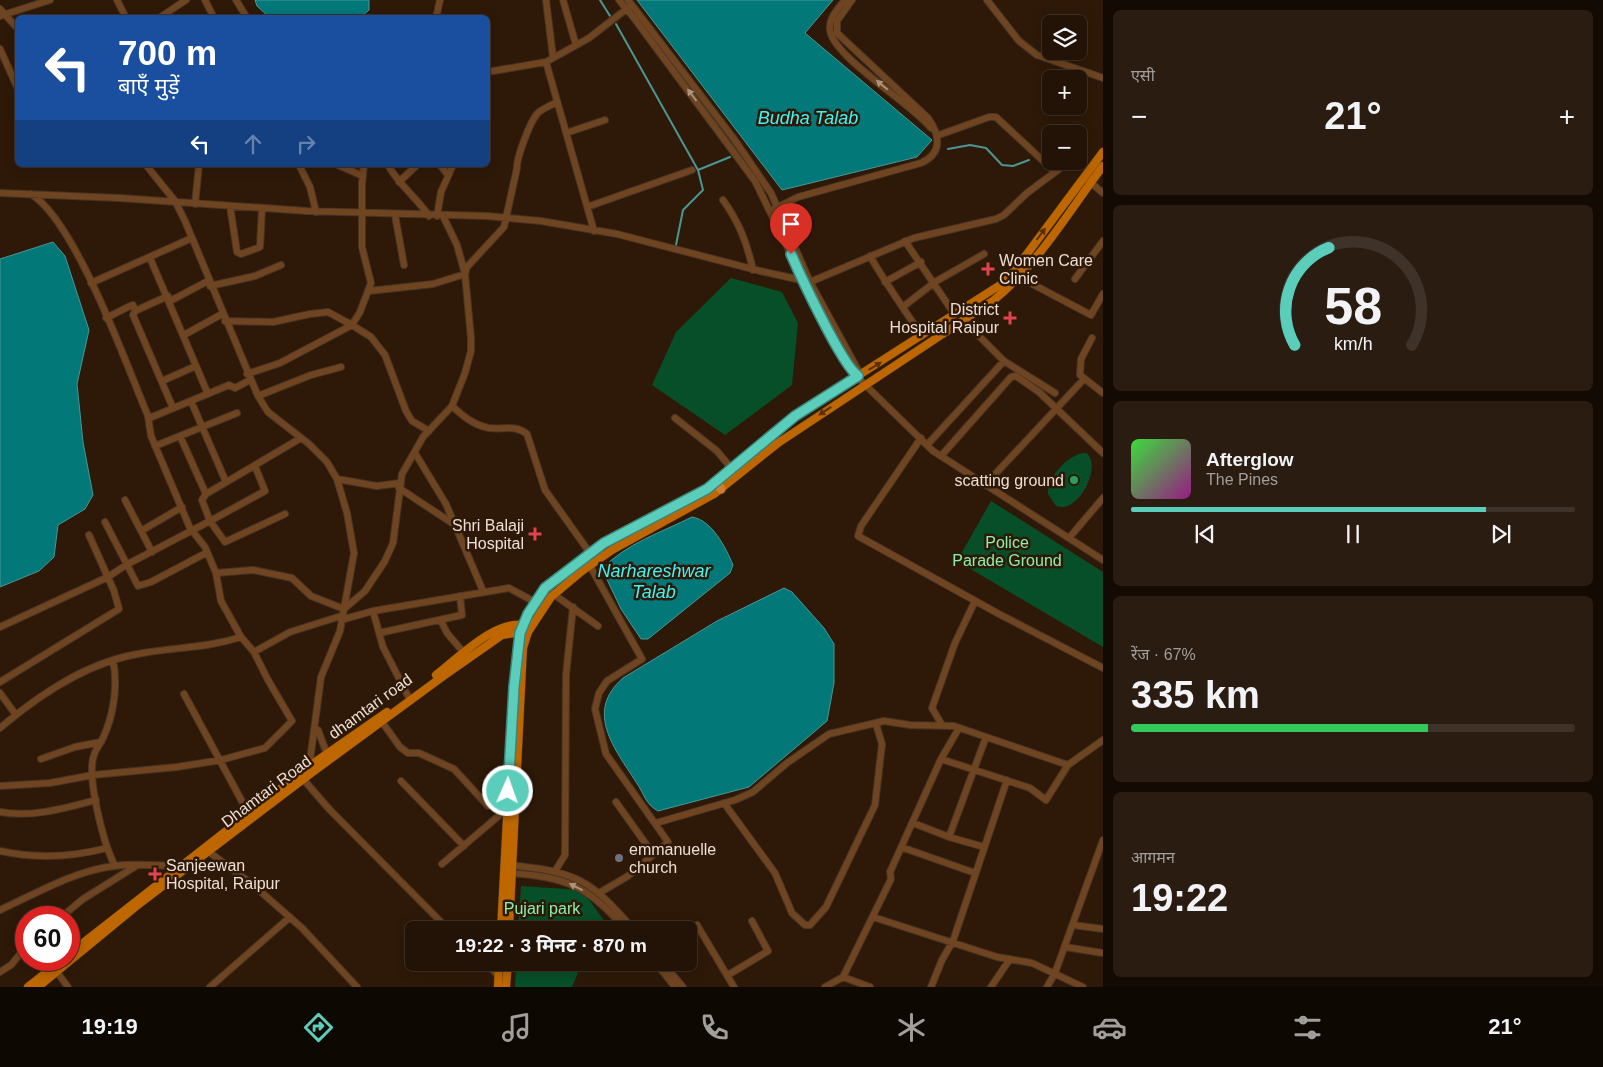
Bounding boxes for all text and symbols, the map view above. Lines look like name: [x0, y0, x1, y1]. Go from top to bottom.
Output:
map controls: [1042, 15, 1087, 170]
button: layers: [1042, 15, 1087, 60]
text: 700 m: [118, 33, 217, 72]
icon: left: [35, 35, 100, 100]
text: एसी: [1131, 67, 1155, 84]
button: +: [1042, 70, 1087, 115]
text: बाएँ मुड़ें: [118, 74, 179, 99]
one-way arrow: [876, 80, 888, 91]
one-way arrow: [686, 89, 697, 102]
text: 21°: [1324, 95, 1382, 137]
text: −: [1131, 101, 1147, 132]
text: +: [1559, 101, 1575, 132]
water label: Budha Talab: [758, 108, 858, 128]
button: −: [1042, 125, 1087, 170]
icon: left: [186, 130, 214, 158]
icon: ahead: [239, 130, 267, 158]
icon: right: [292, 130, 320, 158]
pin: [770, 203, 812, 254]
icon: arrive: [777, 210, 805, 238]
one-way arrow: [1036, 228, 1047, 241]
place label: Women Care Clinic: [999, 252, 1093, 287]
marker: Women Care Clinic: [981, 262, 995, 276]
text: 58: [1324, 277, 1382, 335]
place label: District Hospital Raipur: [890, 301, 1000, 336]
marker: District Hospital Raipur: [1003, 311, 1017, 325]
text: km/h: [1334, 334, 1372, 354]
one-way arrow: [868, 362, 881, 371]
one-way arrow: [818, 406, 831, 416]
text: Afterglow: [1206, 449, 1294, 470]
text: The Pines: [1206, 471, 1278, 488]
place label: scatting ground: [955, 472, 1064, 489]
marker: scatting ground: [1068, 474, 1080, 486]
place label: Shri Balaji Hospital: [452, 517, 524, 552]
icon: previous: [1191, 520, 1219, 548]
icon: pause: [1339, 520, 1367, 548]
icon: next: [1487, 520, 1515, 548]
marker: Shri Balaji Hospital: [528, 527, 542, 541]
park label: Police Parade Ground: [952, 534, 1062, 569]
water label: Narhareshwar Talab: [597, 561, 712, 602]
text: रेंज · 67%: [1131, 646, 1196, 663]
street label: dhamtari road: [325, 671, 415, 742]
text: 335 km: [1131, 674, 1260, 716]
street label: Dhamtari Road: [218, 752, 314, 831]
position arrow: [481, 764, 533, 816]
place label: emmanuelle church: [629, 841, 716, 876]
text: आगमन: [1131, 849, 1175, 866]
marker: emmanuelle church: [613, 852, 625, 864]
place label: Sanjeewan Hospital, Raipur: [166, 857, 281, 892]
marker: Sanjeewan Hospital, Raipur: [148, 867, 162, 881]
text: 19:22: [1131, 877, 1228, 919]
one-way arrow: [569, 883, 584, 891]
park label: Pujari park: [504, 900, 581, 917]
speed limit sign: 60: [15, 906, 80, 971]
text: 19:22 · 3 मिनट · 870 m: [455, 935, 647, 956]
icon: directions: [301, 1010, 336, 1045]
icon: music: [499, 1010, 534, 1045]
icon: phone: [697, 1010, 732, 1045]
icon: climate: [894, 1010, 929, 1045]
icon: car: [1092, 1010, 1127, 1045]
icon: filters: [1290, 1010, 1325, 1045]
text: 19:19: [81, 1014, 138, 1039]
text: 21°: [1488, 1014, 1521, 1039]

